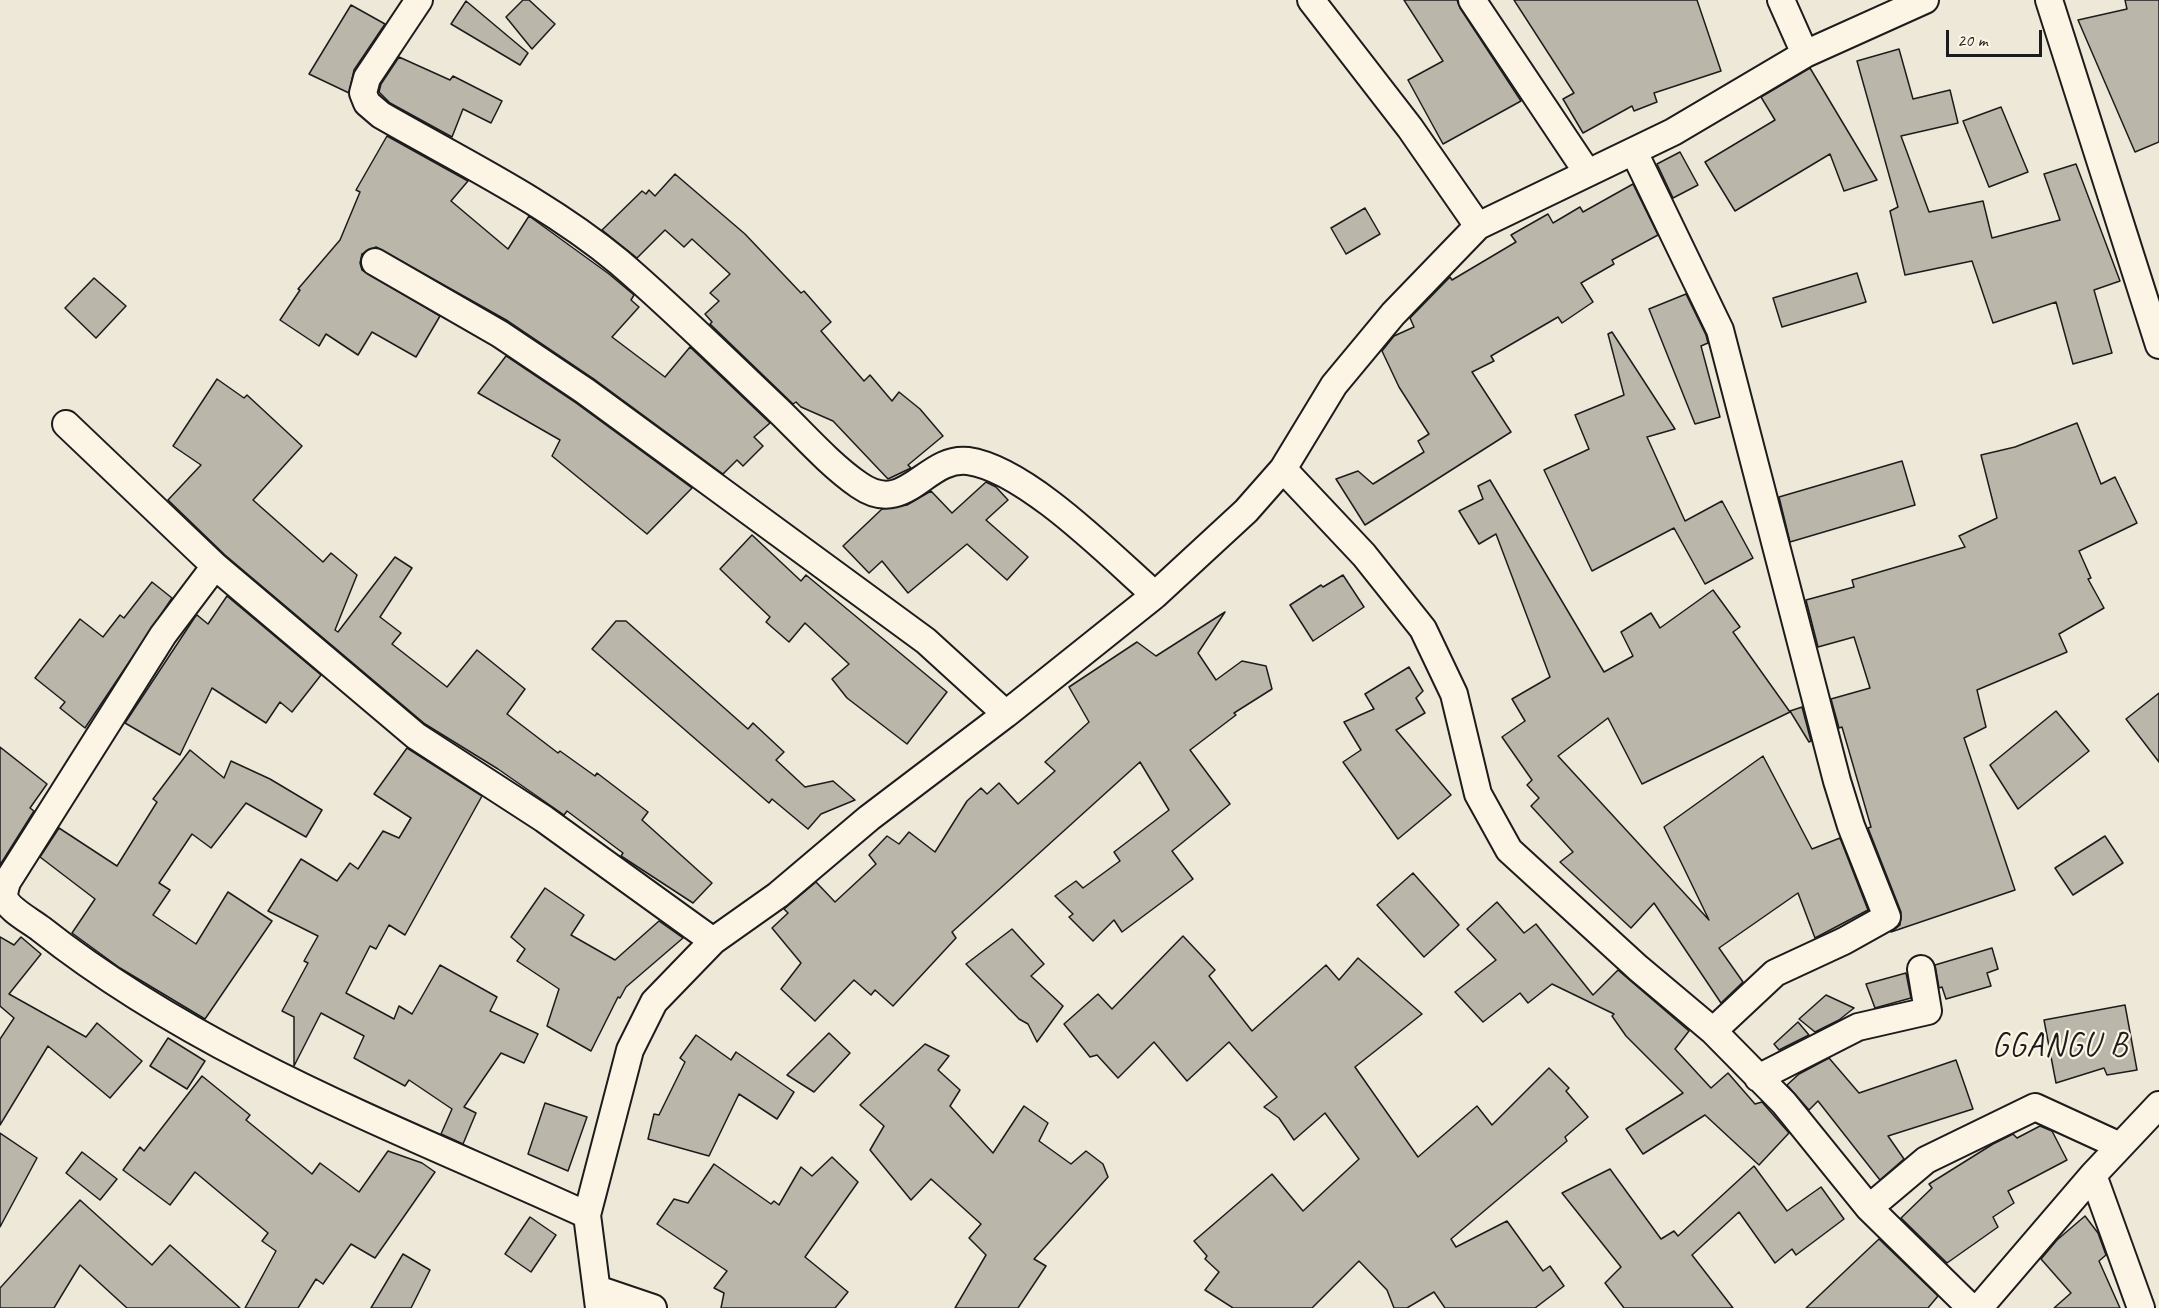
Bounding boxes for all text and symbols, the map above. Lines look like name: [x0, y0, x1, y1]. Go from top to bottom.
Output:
scale bar: [1949, 18, 2045, 56]
text: 20 m: [1957, 29, 1988, 51]
district label: GGANGU B: [1992, 1026, 2128, 1066]

